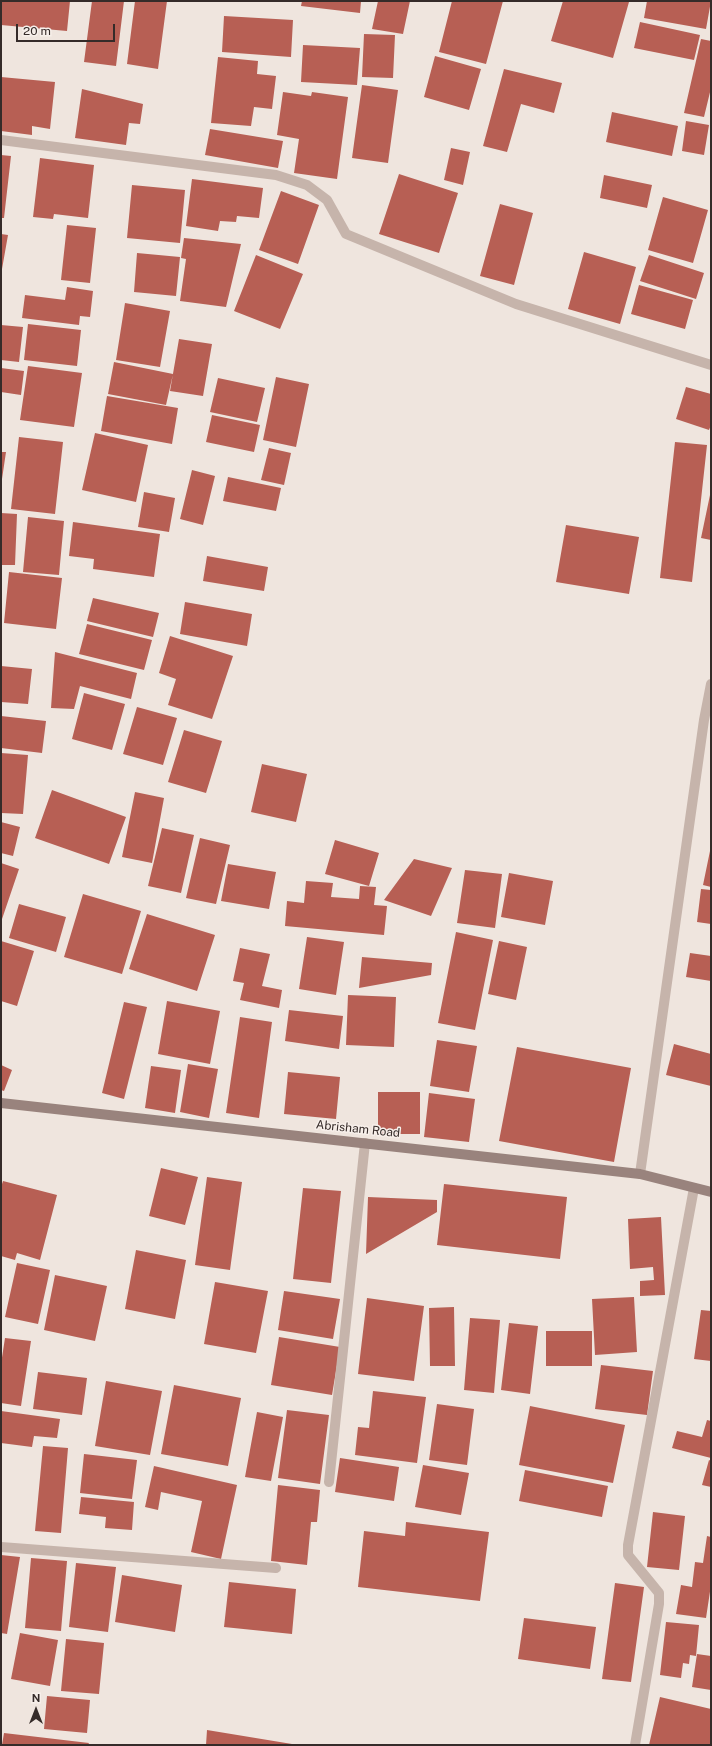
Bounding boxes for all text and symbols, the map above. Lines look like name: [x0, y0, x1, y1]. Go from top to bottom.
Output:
scale bar: [18, 16, 117, 42]
text: 20 m: [23, 24, 51, 38]
street label: Abrisham Road: [315, 1117, 401, 1141]
north arrow: [16, 1690, 56, 1730]
text: N: [32, 1692, 40, 1704]

